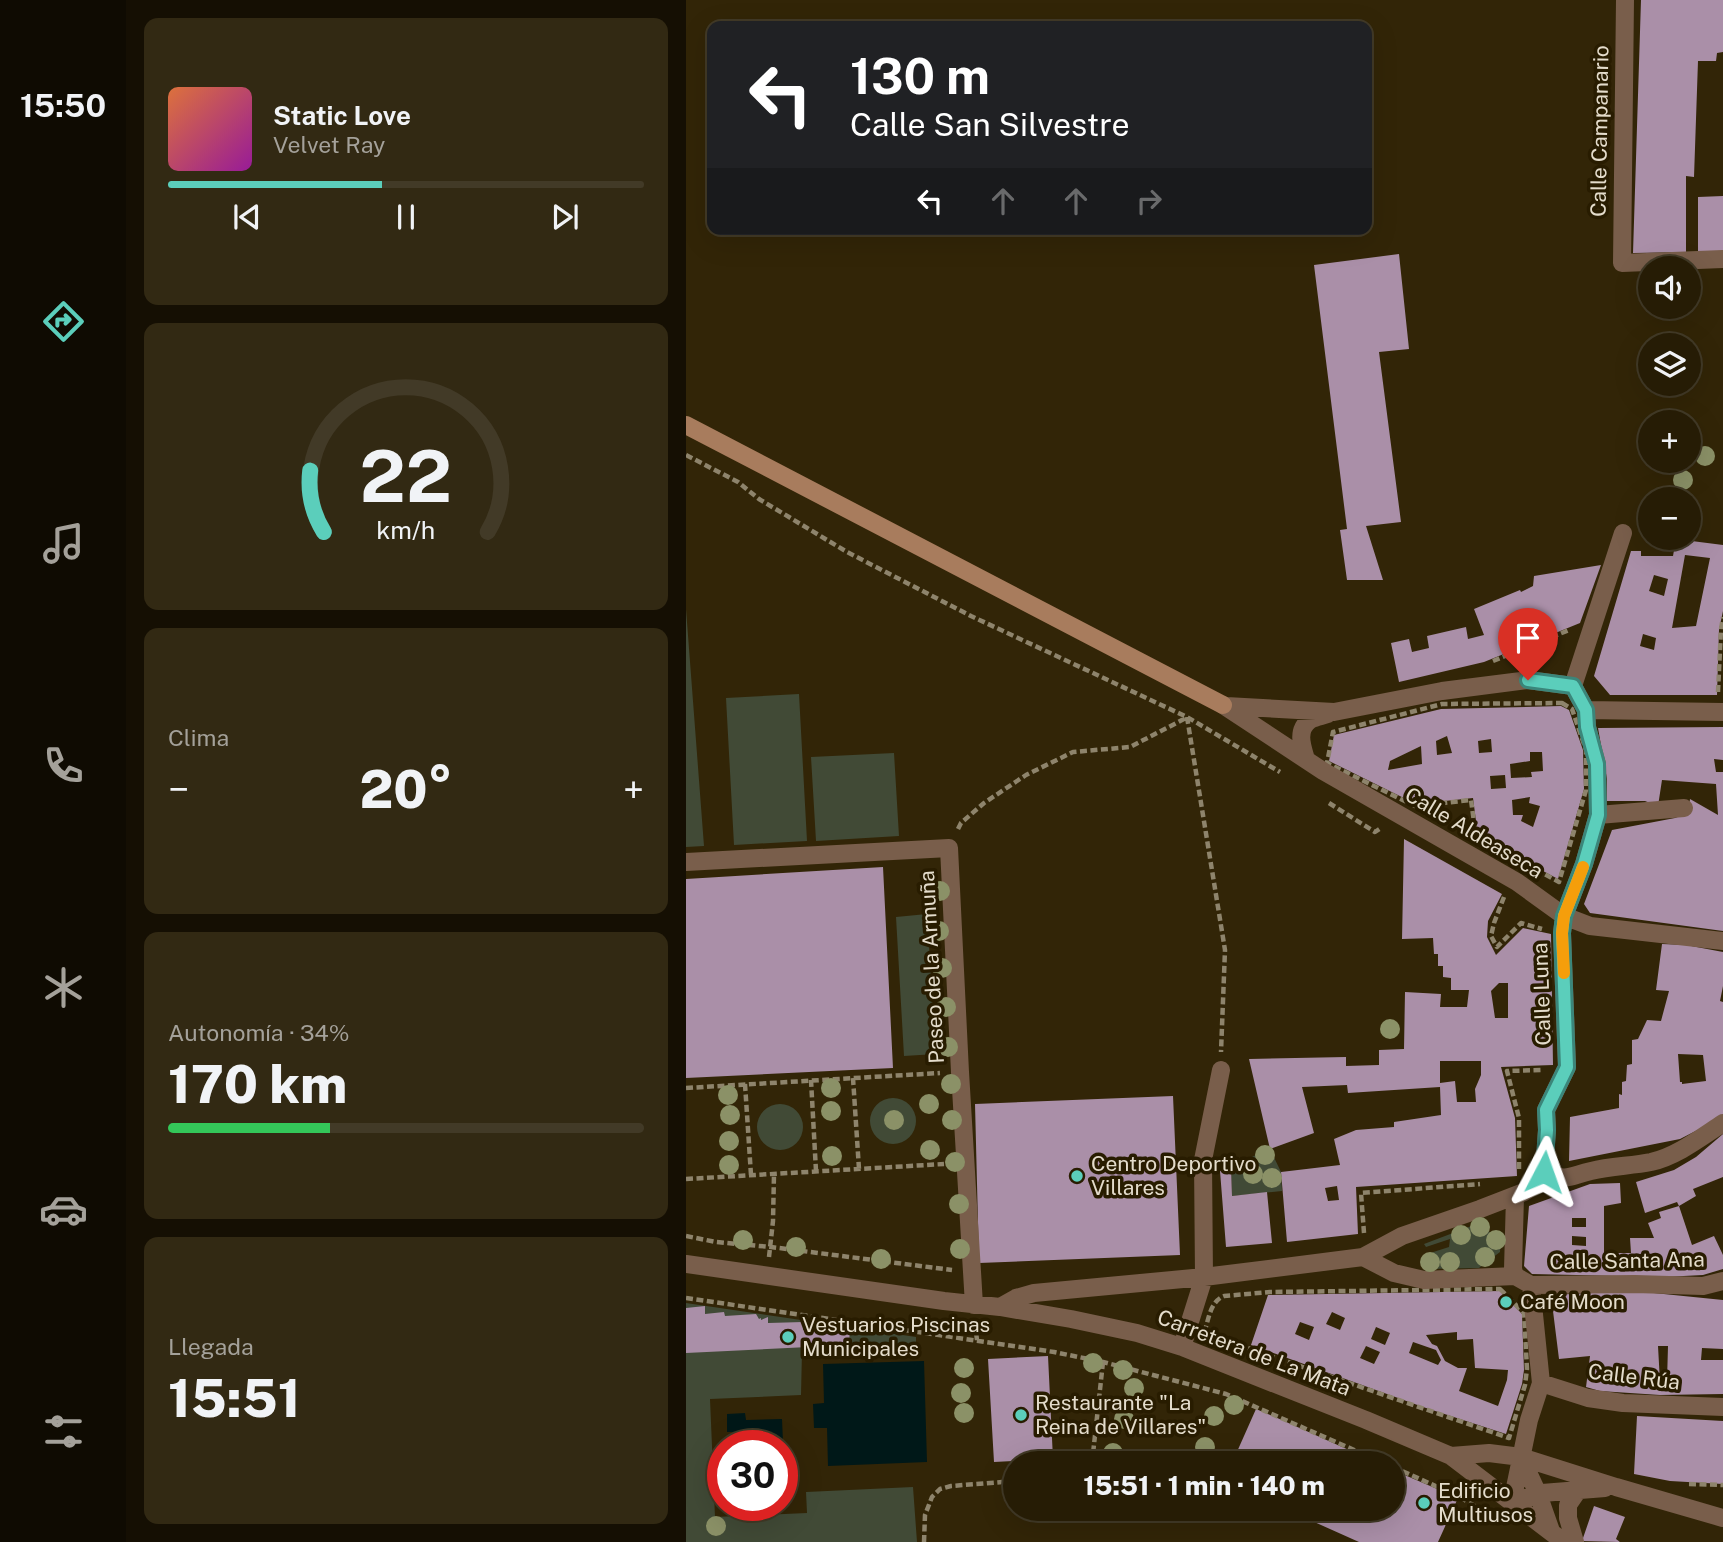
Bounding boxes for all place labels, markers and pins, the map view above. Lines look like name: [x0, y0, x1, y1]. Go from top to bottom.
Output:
pin: [1498, 608, 1558, 680]
place label: Centro Deportivo Villares: [1091, 1151, 1256, 1200]
marker: Centro Deportivo Villares: [1069, 1168, 1085, 1184]
place label: Café Moon: [1520, 1289, 1625, 1314]
marker: Café Moon: [1498, 1294, 1514, 1310]
place label: Vestuarios Piscinas Municipales: [802, 1312, 990, 1361]
marker: Vestuarios Piscinas Municipales: [780, 1329, 796, 1345]
place label: Restaurante "La Reina de Villares": [1035, 1390, 1206, 1439]
marker: Restaurante "La Reina de Villares": [1013, 1407, 1029, 1423]
place label: Edificio Multiusos: [1438, 1478, 1533, 1527]
marker: Edificio Multiusos: [1416, 1495, 1432, 1511]

